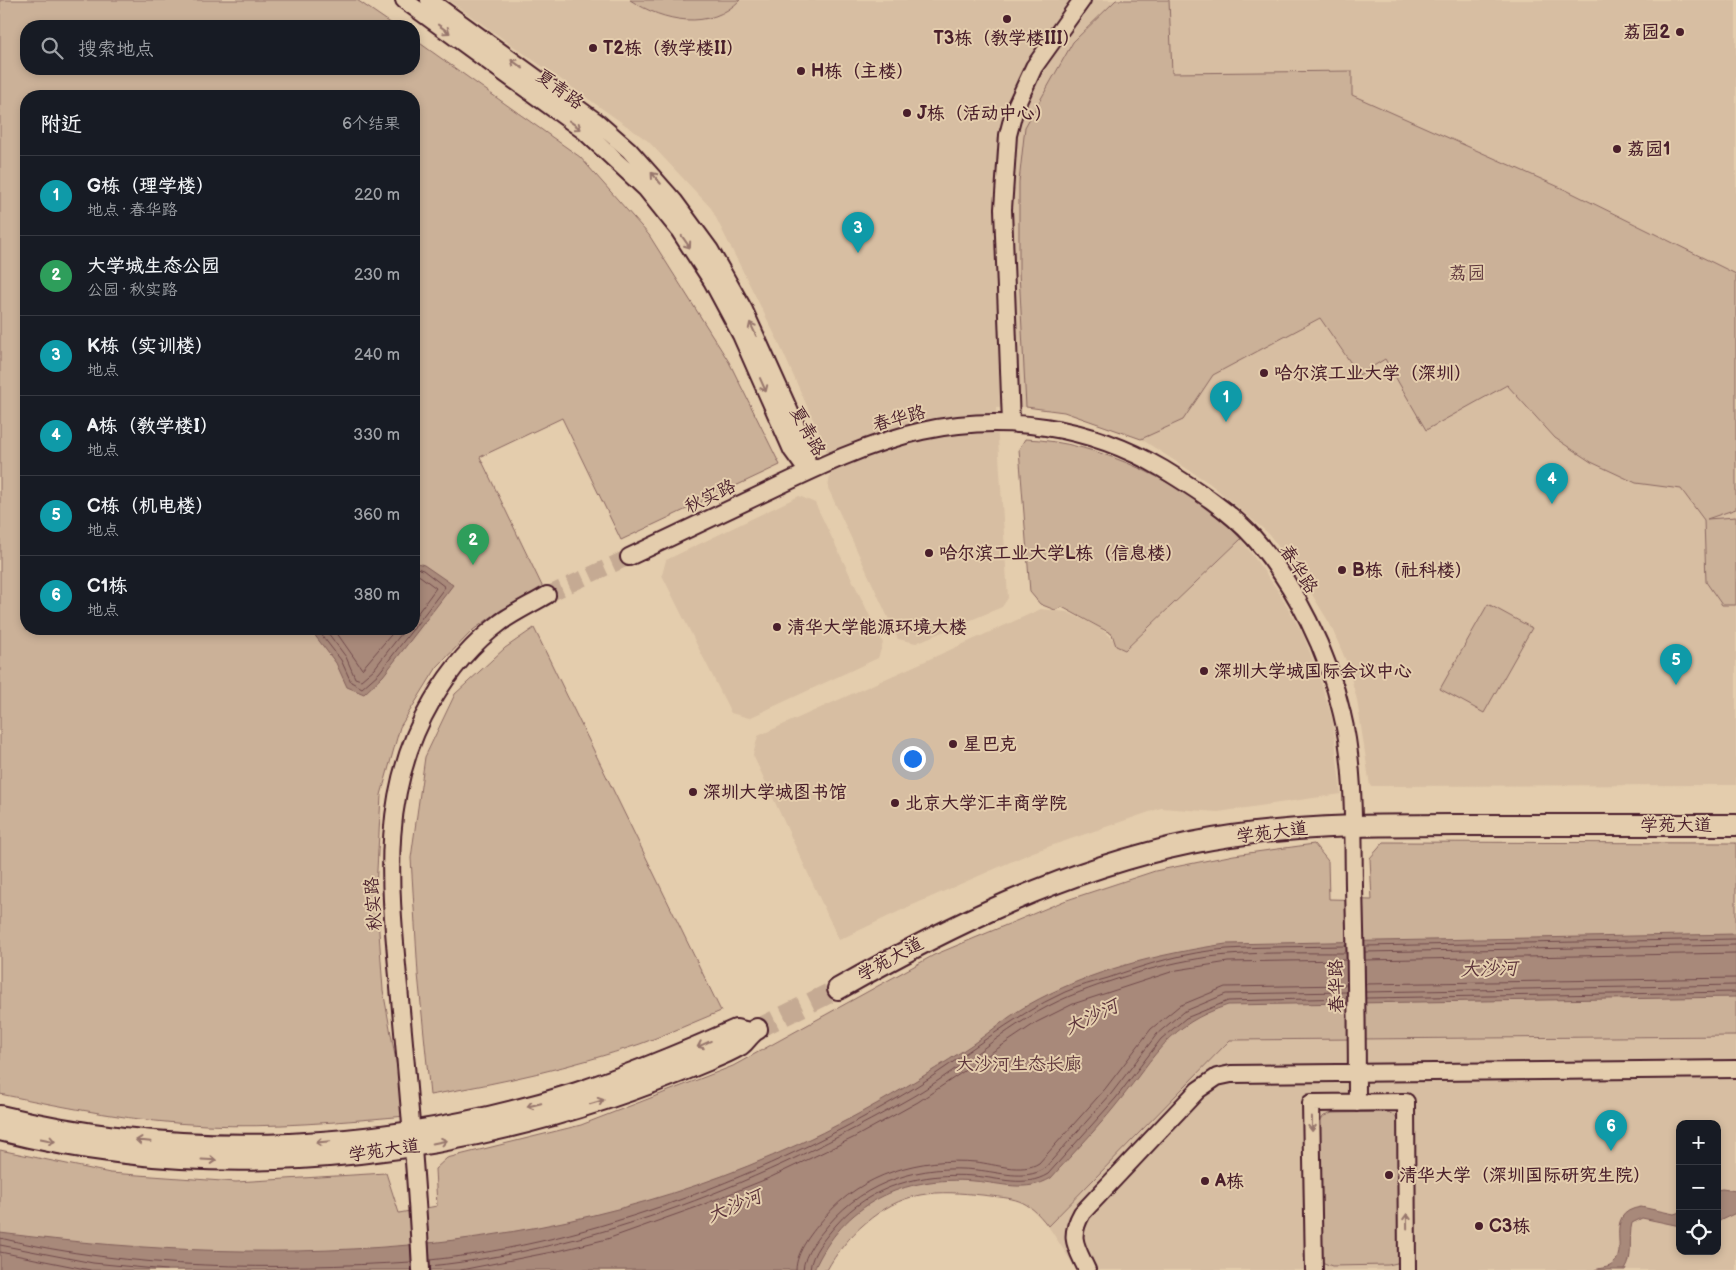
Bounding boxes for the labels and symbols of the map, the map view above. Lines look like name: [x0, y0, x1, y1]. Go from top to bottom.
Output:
marker: T3栋（教学楼III）: [1001, 13, 1013, 25]
place label: 荔园2: [1623, 22, 1670, 43]
one-way arrow: [437, 24, 451, 34]
marker: 荔园2: [1674, 26, 1686, 38]
place label: T3栋（教学楼III）: [933, 28, 1081, 49]
place label: T2栋（教学楼II）: [603, 38, 744, 59]
marker: T2栋（教学楼II）: [587, 42, 599, 54]
one-way arrow: [510, 59, 524, 69]
place label: H栋（主楼）: [811, 61, 914, 82]
street label: 夏青路: [532, 65, 588, 114]
marker: H栋（主楼）: [795, 65, 807, 77]
place label: J栋（活动中心）: [917, 103, 1053, 124]
marker: J栋（活动中心）: [901, 107, 913, 119]
one-way arrow: [568, 119, 581, 130]
place label: 荔园1: [1627, 139, 1671, 160]
marker: 荔园1: [1611, 143, 1623, 155]
one-way arrow: [650, 172, 661, 185]
pin: 3: [842, 212, 874, 253]
one-way arrow: [681, 235, 692, 249]
park label: 荔园: [1449, 263, 1485, 284]
one-way arrow: [747, 322, 757, 337]
place label: 哈尔滨工业大学（深圳）: [1274, 363, 1472, 384]
marker: 哈尔滨工业大学（深圳）: [1258, 367, 1270, 379]
one-way arrow: [758, 377, 768, 392]
pin: 1: [1210, 381, 1242, 422]
street label: 春华路: [870, 401, 928, 436]
street label: 夏青路: [785, 403, 830, 460]
pin: 4: [1536, 463, 1568, 504]
street label: 秋实路: [681, 475, 739, 518]
pin: 2: [457, 524, 489, 565]
street label: 春华路: [1275, 541, 1322, 598]
place label: 哈尔滨工业大学L栋（信息楼）: [939, 543, 1183, 564]
marker: 哈尔滨工业大学L栋（信息楼）: [923, 547, 935, 559]
place label: B栋（社科楼）: [1352, 560, 1473, 581]
marker: B栋（社科楼）: [1336, 564, 1348, 576]
place label: 清华大学能源环境大楼: [787, 617, 967, 638]
marker: 清华大学能源环境大楼: [771, 621, 783, 633]
pin: 5: [1660, 644, 1692, 685]
place label: 深圳大学城国际会议中心: [1214, 661, 1412, 682]
marker: 深圳大学城国际会议中心: [1198, 665, 1210, 677]
place label: 星巴克: [963, 734, 1017, 755]
marker: 星巴克: [947, 738, 959, 750]
your location: [900, 746, 926, 772]
place label: 深圳大学城图书馆: [703, 782, 847, 803]
marker: 深圳大学城图书馆: [687, 786, 699, 798]
place label: 北京大学汇丰商学院: [905, 793, 1067, 814]
marker: 北京大学汇丰商学院: [889, 797, 901, 809]
street label: 学苑大道: [1640, 815, 1712, 836]
street label: 学苑大道: [1235, 818, 1309, 847]
street label: 秋实路: [361, 876, 386, 932]
street label: 学苑大道: [854, 933, 927, 986]
water label: 大沙河: [1460, 957, 1521, 981]
street label: 春华路: [1326, 959, 1347, 1013]
water label: 大沙河: [1061, 994, 1125, 1040]
one-way arrow: [697, 1040, 712, 1050]
park label: 大沙河生态长廊: [956, 1054, 1082, 1075]
one-way arrow: [589, 1097, 605, 1107]
one-way arrow: [527, 1101, 543, 1110]
pin: 6: [1595, 1110, 1627, 1151]
one-way arrow: [1307, 1115, 1316, 1131]
street label: 学苑大道: [347, 1135, 421, 1166]
one-way arrow: [39, 1136, 55, 1146]
one-way arrow: [135, 1136, 151, 1146]
one-way arrow: [315, 1137, 331, 1147]
one-way arrow: [432, 1137, 448, 1146]
one-way arrow: [200, 1155, 216, 1164]
place label: 清华大学（深圳国际研究生院）: [1399, 1165, 1651, 1186]
marker: 清华大学（深圳国际研究生院）: [1383, 1169, 1395, 1181]
place label: A栋: [1214, 1171, 1244, 1192]
marker: A栋: [1199, 1175, 1211, 1187]
water label: 大沙河: [704, 1184, 768, 1228]
one-way arrow: [1402, 1214, 1412, 1230]
place label: C3栋: [1489, 1216, 1530, 1237]
marker: C3栋: [1473, 1220, 1485, 1232]

